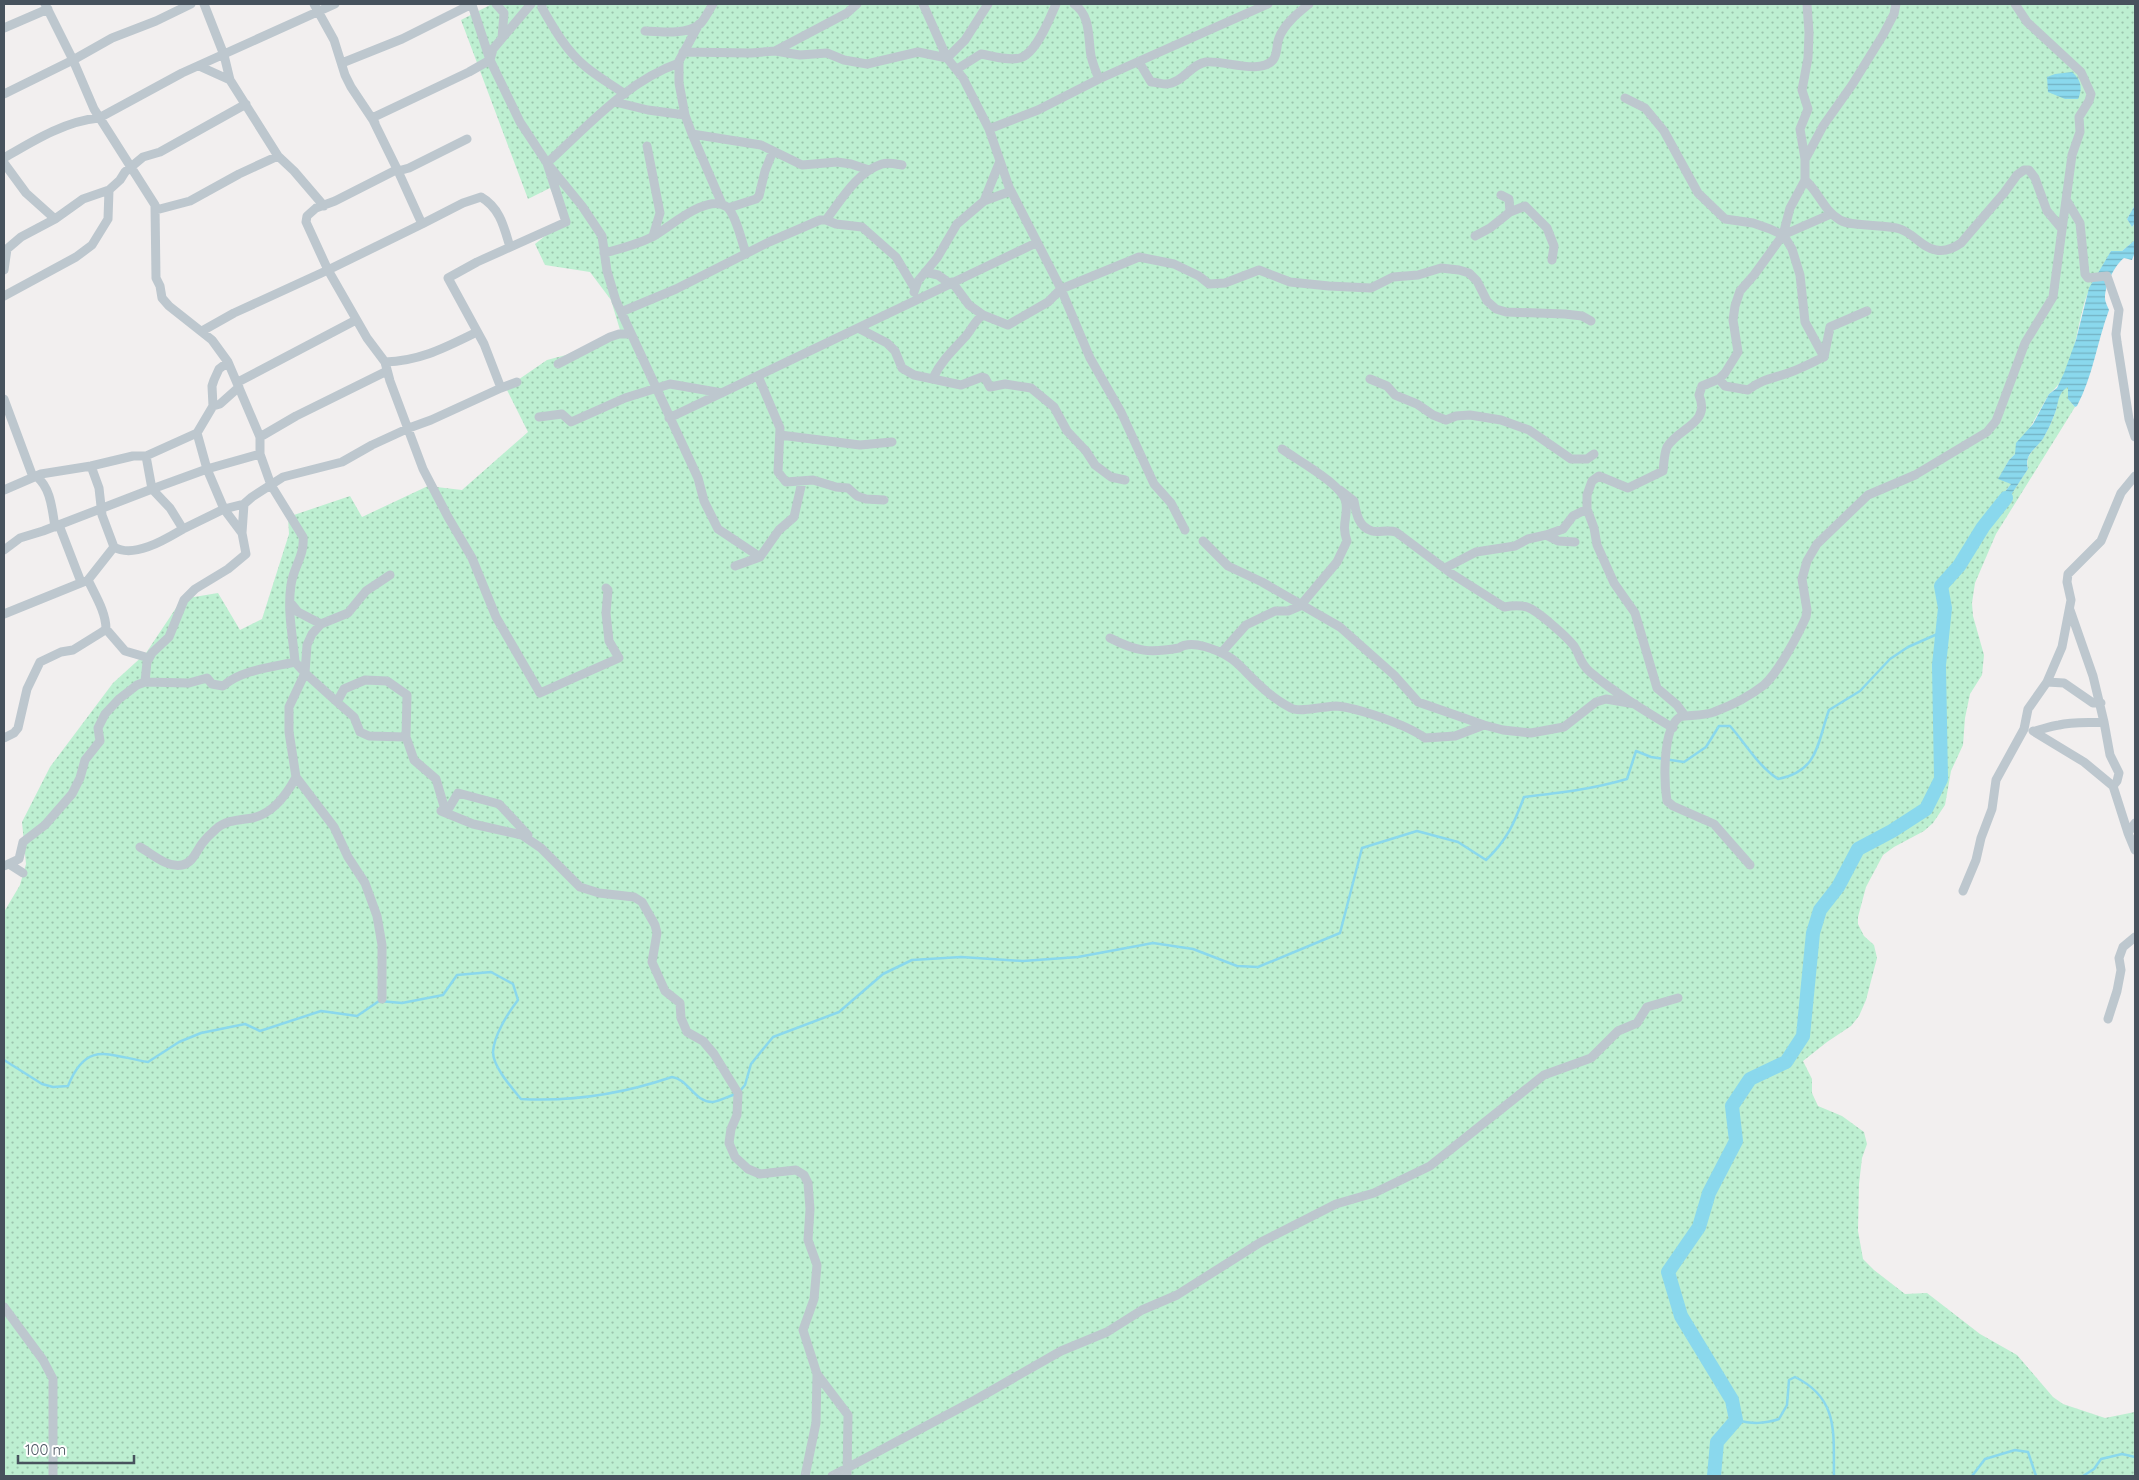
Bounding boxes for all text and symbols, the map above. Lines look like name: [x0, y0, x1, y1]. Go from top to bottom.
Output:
scale bar: [18, 1432, 134, 1464]
text: 100 m: [25, 1440, 66, 1459]

